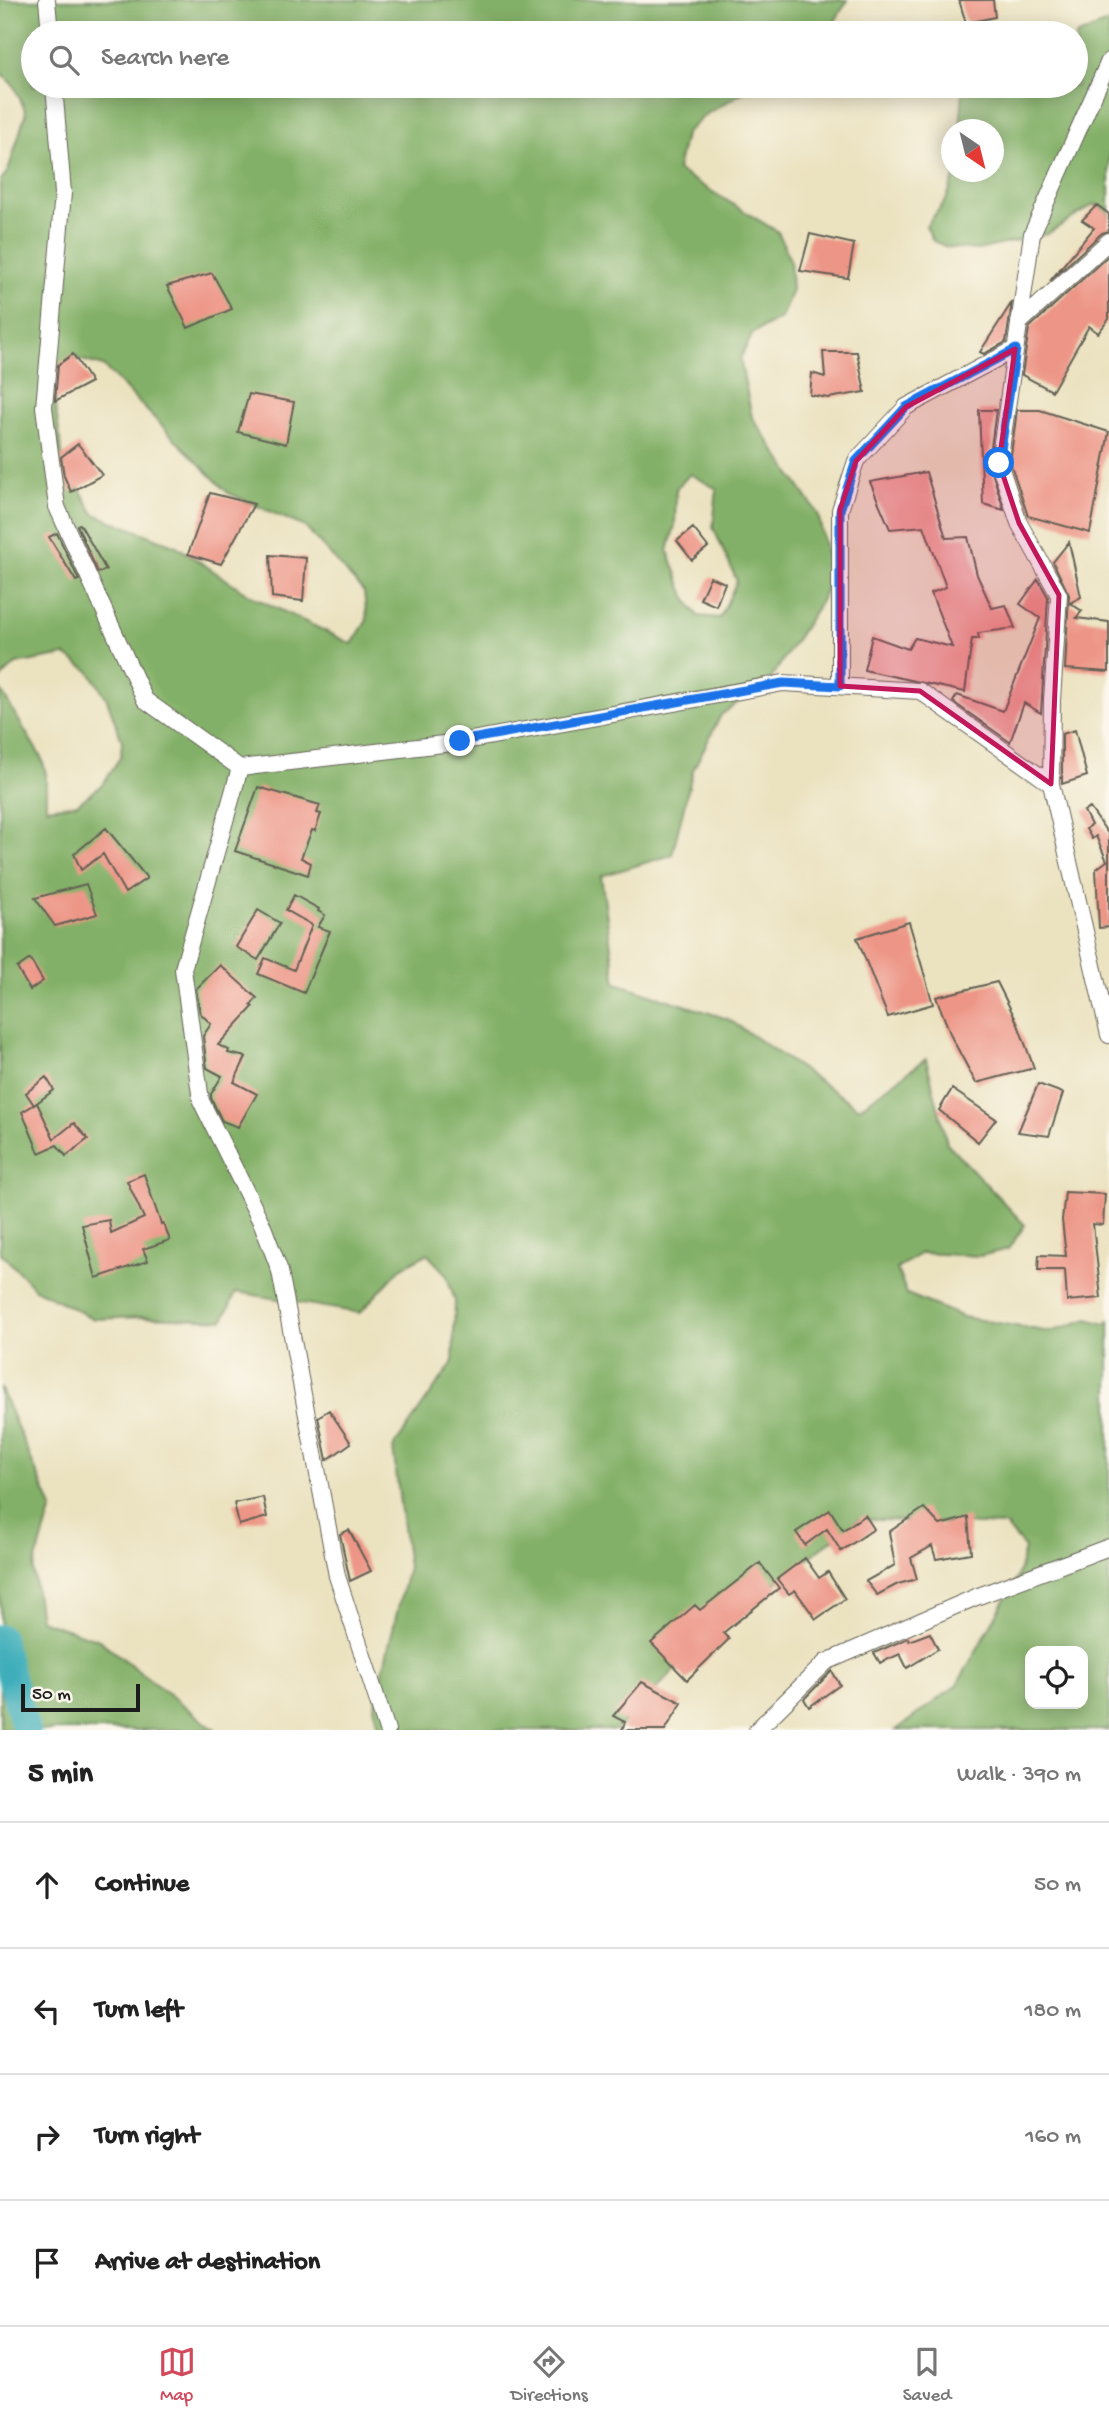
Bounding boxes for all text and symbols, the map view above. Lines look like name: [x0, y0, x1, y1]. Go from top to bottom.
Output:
search box: [21, 21, 1088, 98]
icon: search: [45, 41, 83, 79]
text: Search here: [101, 44, 229, 75]
north arrow: [941, 119, 1004, 182]
route start: [983, 447, 1014, 478]
route end: [444, 725, 475, 756]
map controls: [1025, 1646, 1088, 1709]
button: locate: [1025, 1646, 1088, 1709]
scale bar: [21, 1681, 140, 1713]
text: 50 m: [32, 1684, 71, 1707]
text: 5 min: [28, 1758, 93, 1793]
text: Walk · 390 m: [957, 1762, 1081, 1789]
icon: ahead: [28, 1866, 66, 1904]
text: Continue: [95, 1870, 189, 1901]
text: 50 m: [1034, 1872, 1081, 1899]
icon: left: [28, 1992, 66, 2030]
text: Turn left: [95, 1996, 183, 2027]
text: 180 m: [1024, 1998, 1081, 2025]
icon: right: [28, 2118, 66, 2156]
text: Turn right: [95, 2122, 199, 2153]
text: 160 m: [1025, 2124, 1081, 2151]
icon: arrive: [28, 2244, 66, 2282]
text: Arrive at destination: [95, 2248, 320, 2279]
tab: Map: [158, 2343, 196, 2408]
tab: Directions: [511, 2343, 588, 2408]
tab: Saved: [903, 2343, 951, 2408]

